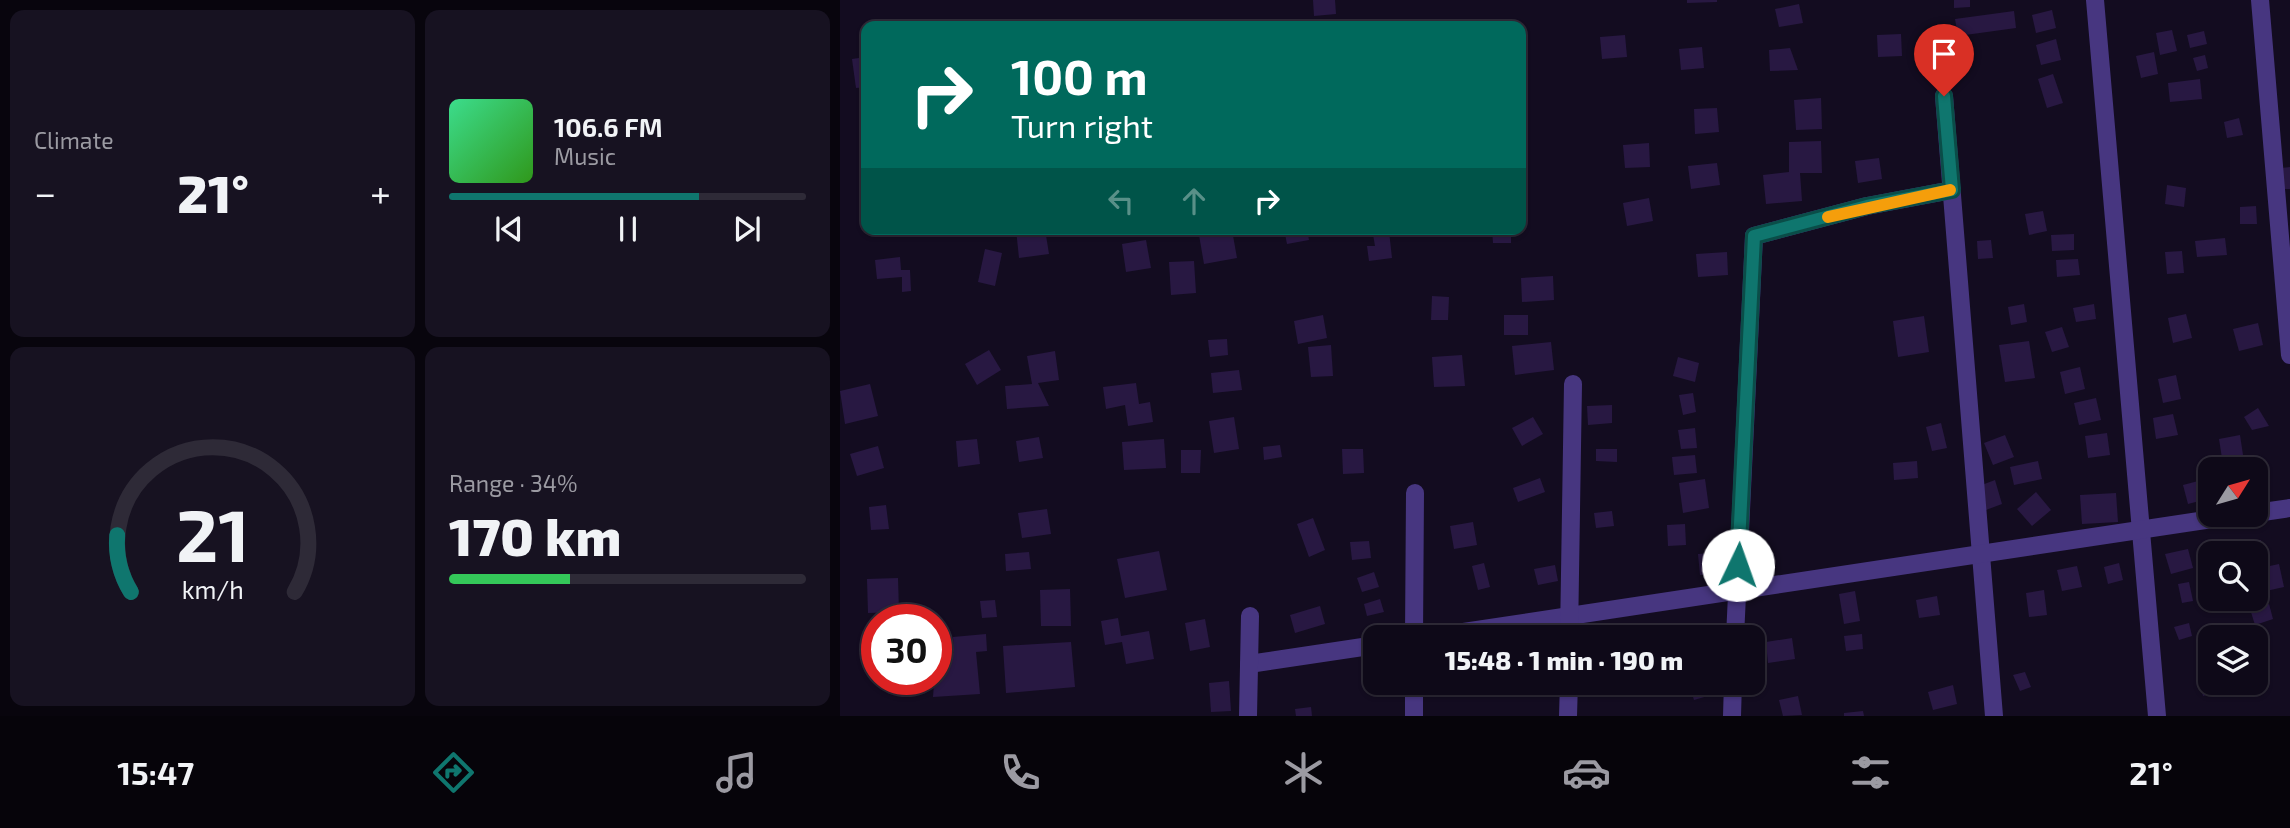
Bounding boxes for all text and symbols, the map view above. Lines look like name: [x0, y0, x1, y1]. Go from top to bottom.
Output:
pin: [1914, 24, 1974, 96]
icon: arrive: [1925, 35, 1963, 73]
text: 100 m: [1011, 46, 1148, 105]
icon: right: [896, 49, 987, 140]
text: Turn right: [1011, 106, 1153, 144]
text: 106.6 FM: [554, 111, 663, 142]
text: Climate: [34, 126, 114, 154]
text: Music: [554, 142, 616, 170]
text: 21°: [177, 161, 249, 223]
text: −: [34, 169, 56, 215]
text: +: [370, 169, 391, 215]
icon: left: [1102, 182, 1140, 220]
icon: ahead: [1175, 182, 1213, 220]
icon: right: [1248, 182, 1286, 220]
icon: previous: [490, 210, 528, 248]
icon: pause: [609, 210, 647, 248]
icon: next: [728, 210, 766, 248]
north arrow: [2198, 457, 2268, 527]
map controls: [2198, 457, 2268, 695]
text: Range · 34%: [449, 469, 577, 497]
text: 21: [176, 490, 249, 578]
text: 170 km: [449, 504, 621, 566]
position arrow: [1701, 528, 1775, 602]
button: search: [2198, 541, 2268, 611]
text: km/h: [181, 574, 244, 604]
speed limit sign: 30: [861, 604, 952, 695]
button: layers: [2198, 625, 2268, 695]
text: 15:48 · 1 min · 190 m: [1445, 644, 1683, 675]
icon: directions: [429, 748, 478, 797]
icon: music: [712, 748, 761, 797]
icon: phone: [996, 748, 1045, 797]
icon: climate: [1279, 748, 1328, 797]
icon: car: [1562, 748, 1611, 797]
icon: filters: [1846, 748, 1895, 797]
text: 15:47: [117, 753, 194, 791]
text: 21°: [2129, 753, 2173, 791]

